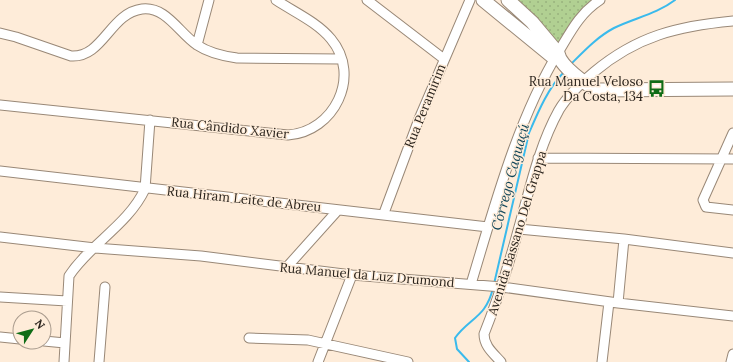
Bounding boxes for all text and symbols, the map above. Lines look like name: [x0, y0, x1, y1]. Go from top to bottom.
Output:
street label: Rua Peramirim: [400, 61, 450, 151]
place label: Rua Manuel Veloso Da Costa, 134: [529, 73, 643, 105]
bus stop icon: Rua Manuel Veloso Da Costa, 134: [646, 78, 666, 98]
street label: Rua Cândido Xavier: [170, 113, 290, 143]
water label: Córrego Caguaçú: [487, 121, 533, 232]
street label: Avenida Bassano Del Grappa: [484, 148, 550, 318]
street label: Rua Hiram Leite de Abreu: [166, 182, 322, 216]
street label: Rua Manuel da Luz Drumond: [279, 259, 455, 291]
north arrow: [12, 310, 52, 350]
text: N: [32, 317, 49, 332]

